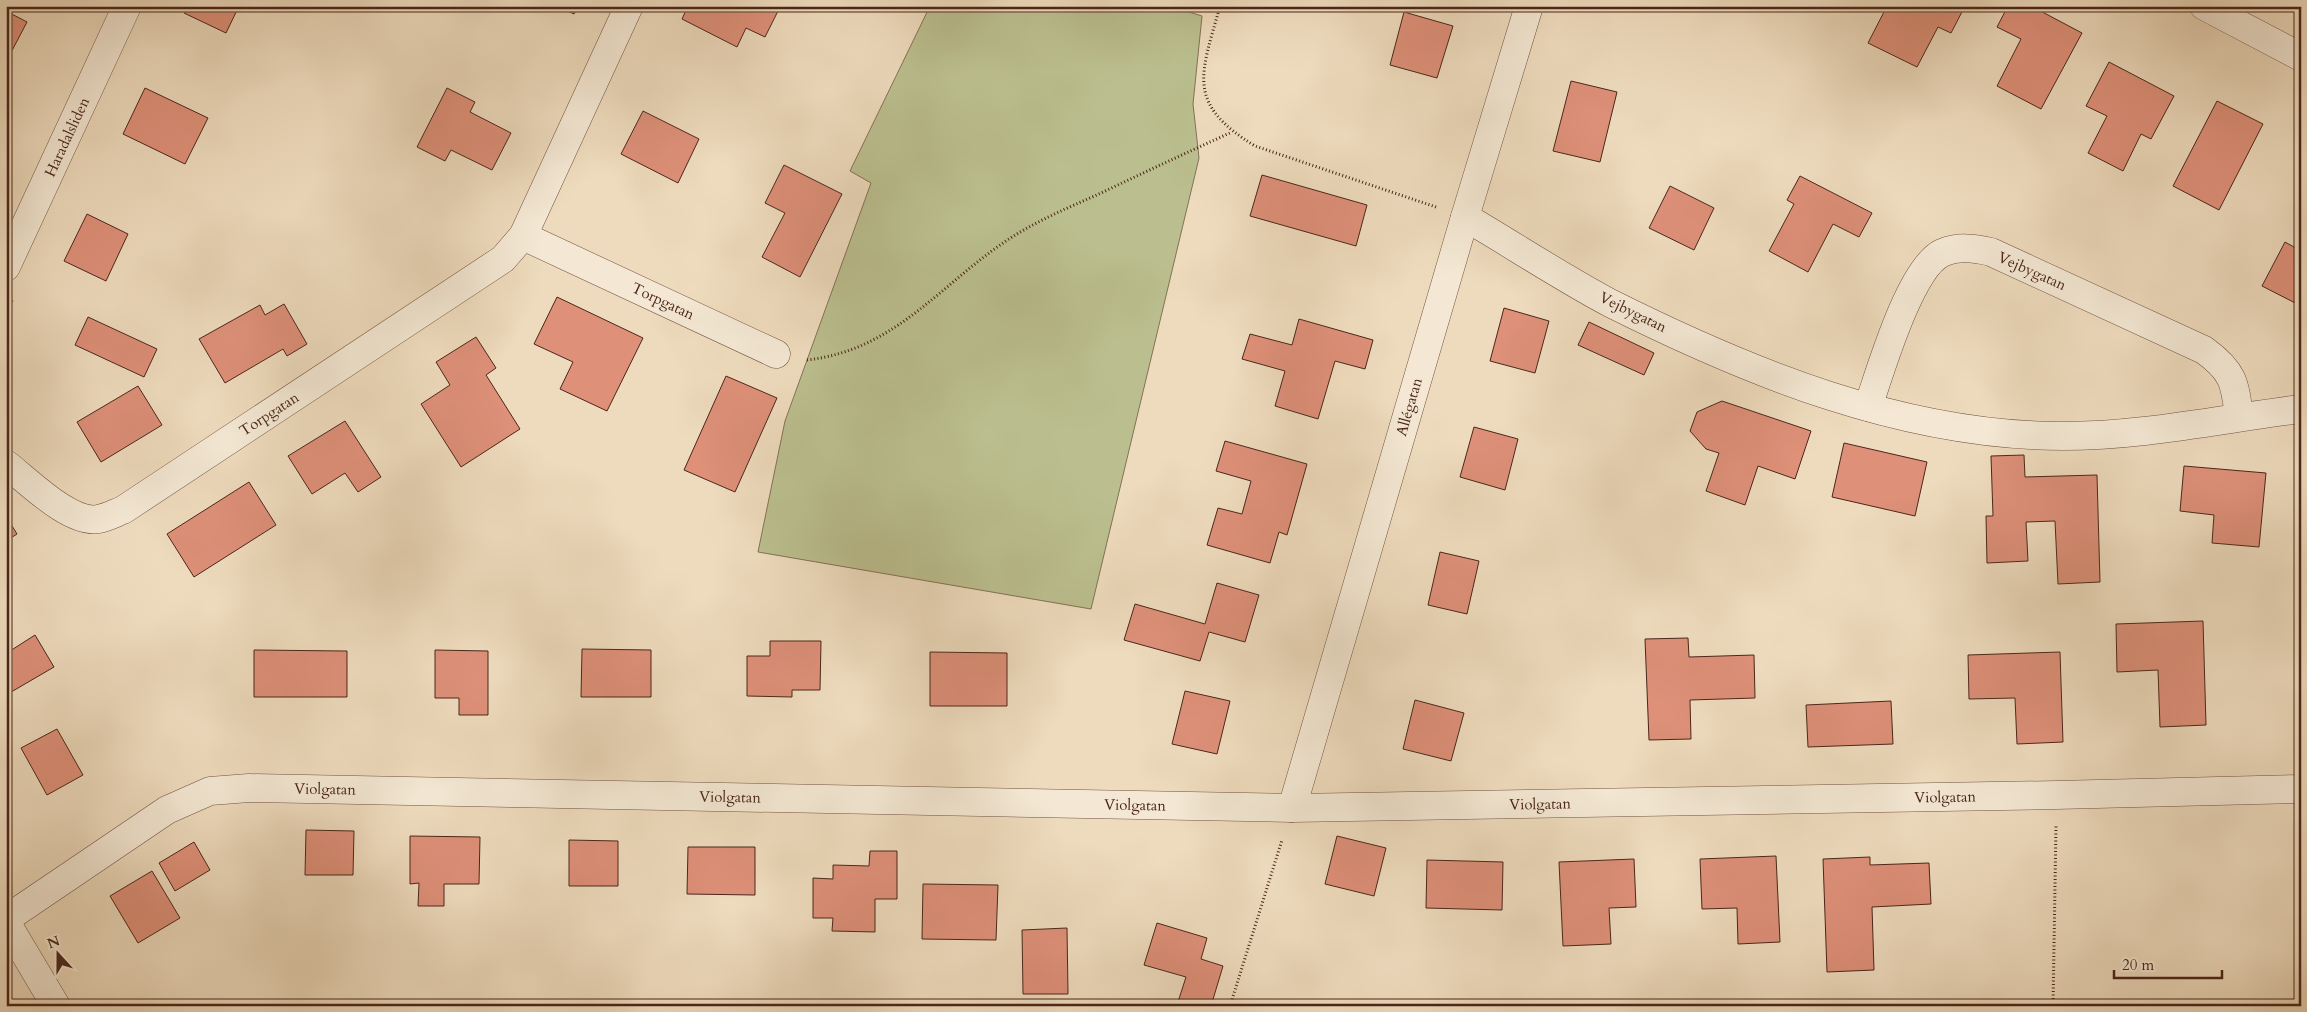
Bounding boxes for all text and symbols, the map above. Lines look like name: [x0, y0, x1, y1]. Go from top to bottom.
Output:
street label: Haradalsliden: [40, 94, 94, 180]
street label: Vejbygatan: [1995, 247, 2070, 295]
street label: Torpgatan: [628, 278, 698, 324]
street label: Vejbygatan: [1596, 287, 1670, 337]
street label: Allégatan: [1391, 375, 1427, 438]
street label: Torpgatan: [235, 387, 303, 441]
street label: Violgatan: [294, 778, 357, 800]
street label: Violgatan: [699, 786, 762, 808]
street label: Violgatan: [1914, 786, 1977, 808]
street label: Violgatan: [1509, 793, 1572, 815]
street label: Violgatan: [1104, 794, 1167, 816]
north arrow: [32, 930, 82, 980]
text: N: [44, 931, 63, 953]
scale bar: [2114, 947, 2222, 979]
text: 20 m: [2122, 955, 2154, 975]

